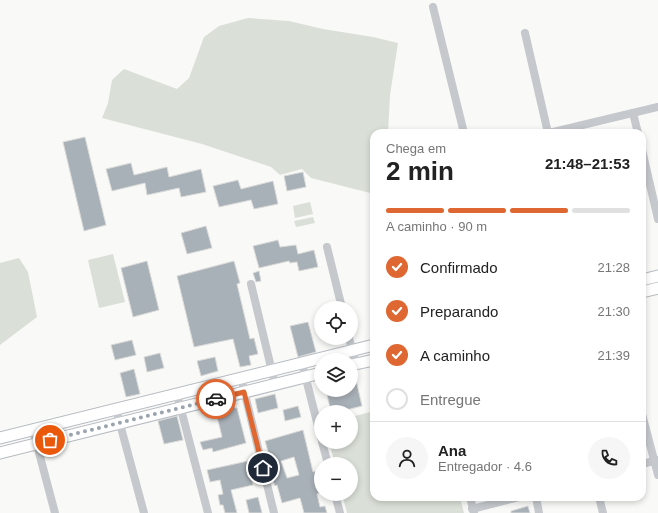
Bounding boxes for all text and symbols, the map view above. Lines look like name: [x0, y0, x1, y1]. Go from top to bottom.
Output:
text: Chega em: [386, 141, 446, 156]
text: 21:48–21:53: [545, 155, 630, 172]
text: 2 min: [386, 156, 454, 186]
text: A caminho · 90 m: [386, 219, 487, 234]
icon: check: [386, 256, 408, 278]
text: Confirmado: [420, 259, 498, 276]
text: 21:28: [597, 260, 630, 275]
icon: check: [386, 300, 408, 322]
map controls: [314, 301, 358, 501]
button: locate: [314, 301, 358, 345]
text: Preparando: [420, 303, 498, 320]
text: 21:30: [597, 304, 630, 319]
icon: check: [386, 344, 408, 366]
text: A caminho: [420, 347, 490, 364]
text: 21:39: [597, 348, 630, 363]
button: layers: [314, 353, 358, 397]
courier: [196, 379, 236, 419]
icon: car: [205, 388, 227, 410]
text: Entregue: [420, 391, 481, 408]
button: +: [314, 405, 358, 449]
pin: [33, 423, 67, 457]
icon: bag: [39, 429, 61, 451]
button: person: [386, 437, 428, 479]
button: phone: [588, 437, 630, 479]
text: Ana: [438, 442, 466, 459]
pin: [246, 451, 280, 485]
icon: home: [252, 457, 274, 479]
button: −: [314, 457, 358, 501]
text: Entregador · 4.6: [438, 459, 532, 474]

